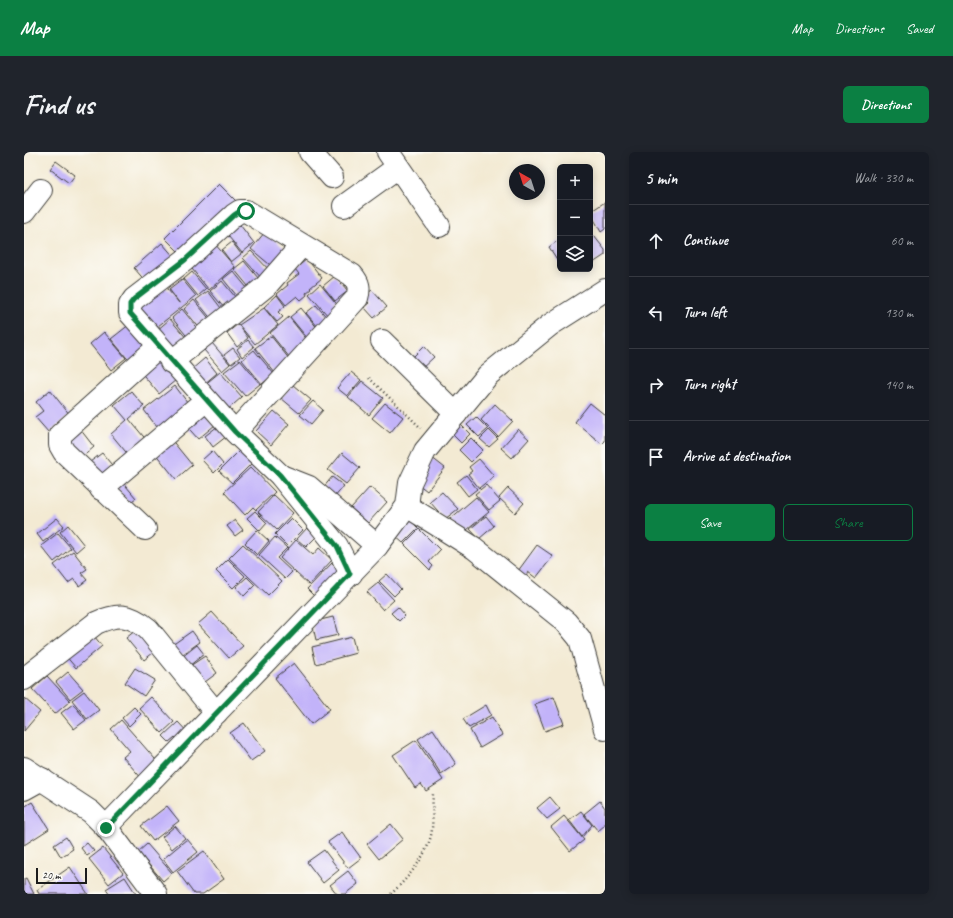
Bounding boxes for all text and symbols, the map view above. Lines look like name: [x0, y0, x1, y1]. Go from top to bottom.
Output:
text: Map: [20, 16, 50, 40]
text: Map: [792, 20, 813, 37]
text: Directions: [835, 20, 884, 37]
text: Saved: [906, 20, 933, 37]
button: Directions: [843, 86, 929, 123]
text: Find us: [24, 87, 94, 122]
north arrow: [509, 164, 545, 200]
map controls: [557, 164, 593, 272]
button: +: [557, 164, 593, 200]
text: 5 min: [645, 168, 677, 189]
text: Walk · 330 m: [854, 170, 913, 186]
button: −: [557, 200, 593, 236]
route start: [237, 202, 255, 220]
icon: ahead: [645, 230, 667, 252]
text: Continue: [683, 231, 728, 250]
text: 60 m: [891, 233, 913, 249]
button: layers: [557, 236, 593, 272]
icon: left: [645, 302, 667, 324]
text: Turn left: [683, 303, 726, 322]
text: 130 m: [885, 305, 913, 321]
icon: right: [645, 374, 667, 396]
text: Turn right: [683, 375, 736, 394]
text: 140 m: [885, 377, 913, 393]
icon: arrive: [645, 446, 667, 468]
text: Arrive at destination: [683, 447, 790, 466]
button: Save: [645, 504, 775, 541]
button: Share: [783, 504, 913, 541]
route end: [97, 819, 115, 837]
scale bar: [36, 866, 87, 885]
text: 20 m: [42, 868, 61, 882]

